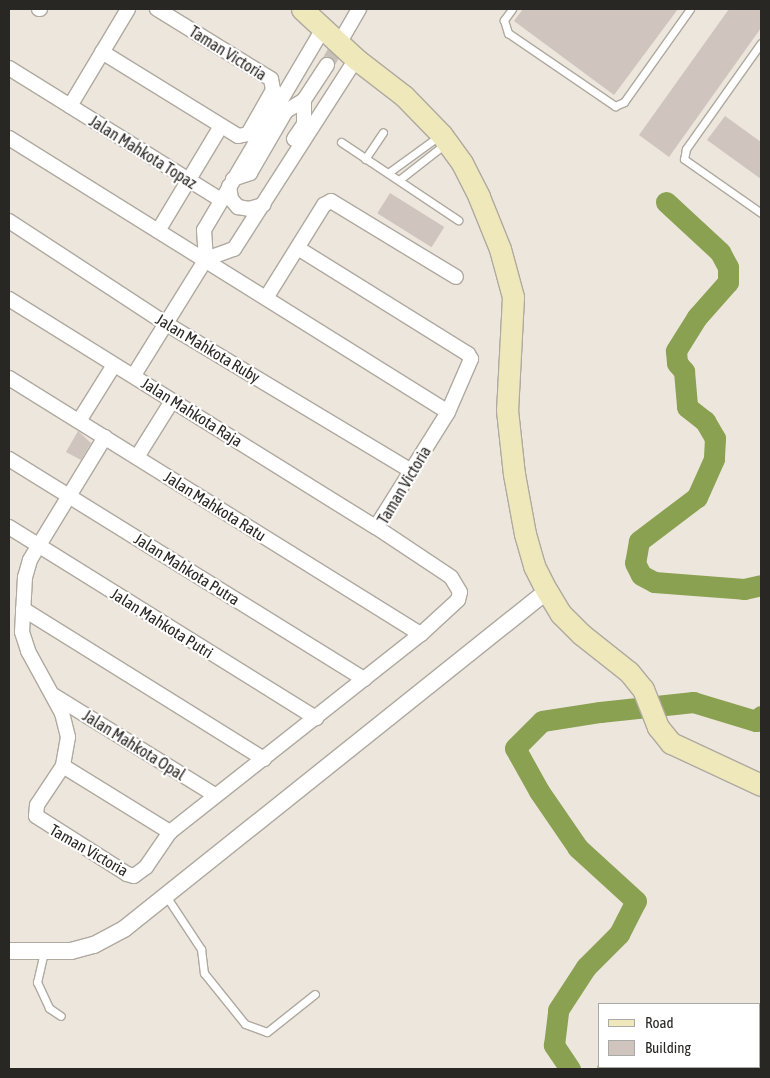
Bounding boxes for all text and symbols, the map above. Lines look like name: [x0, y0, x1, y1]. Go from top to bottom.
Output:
street label: Taman Victoria: [186, 22, 270, 84]
street label: Jalan Mahkota Topaz: [86, 111, 200, 193]
street label: Jalan Mahkota Ruby: [152, 309, 264, 387]
street label: Jalan Mahkota Raja: [138, 373, 246, 451]
street label: Taman Victoria: [373, 443, 435, 527]
street label: Jalan Mahkota Ratu: [161, 467, 269, 545]
street label: Jalan Mahkota Putra: [131, 529, 243, 609]
street label: Jalan Mahkota Putri: [107, 584, 217, 662]
street label: Jalan Mahkota Opal: [79, 706, 189, 784]
street label: Taman Victoria: [46, 820, 132, 880]
legend: [598, 1003, 760, 1068]
text: Road: [645, 1014, 674, 1031]
text: Building: [645, 1039, 691, 1056]

